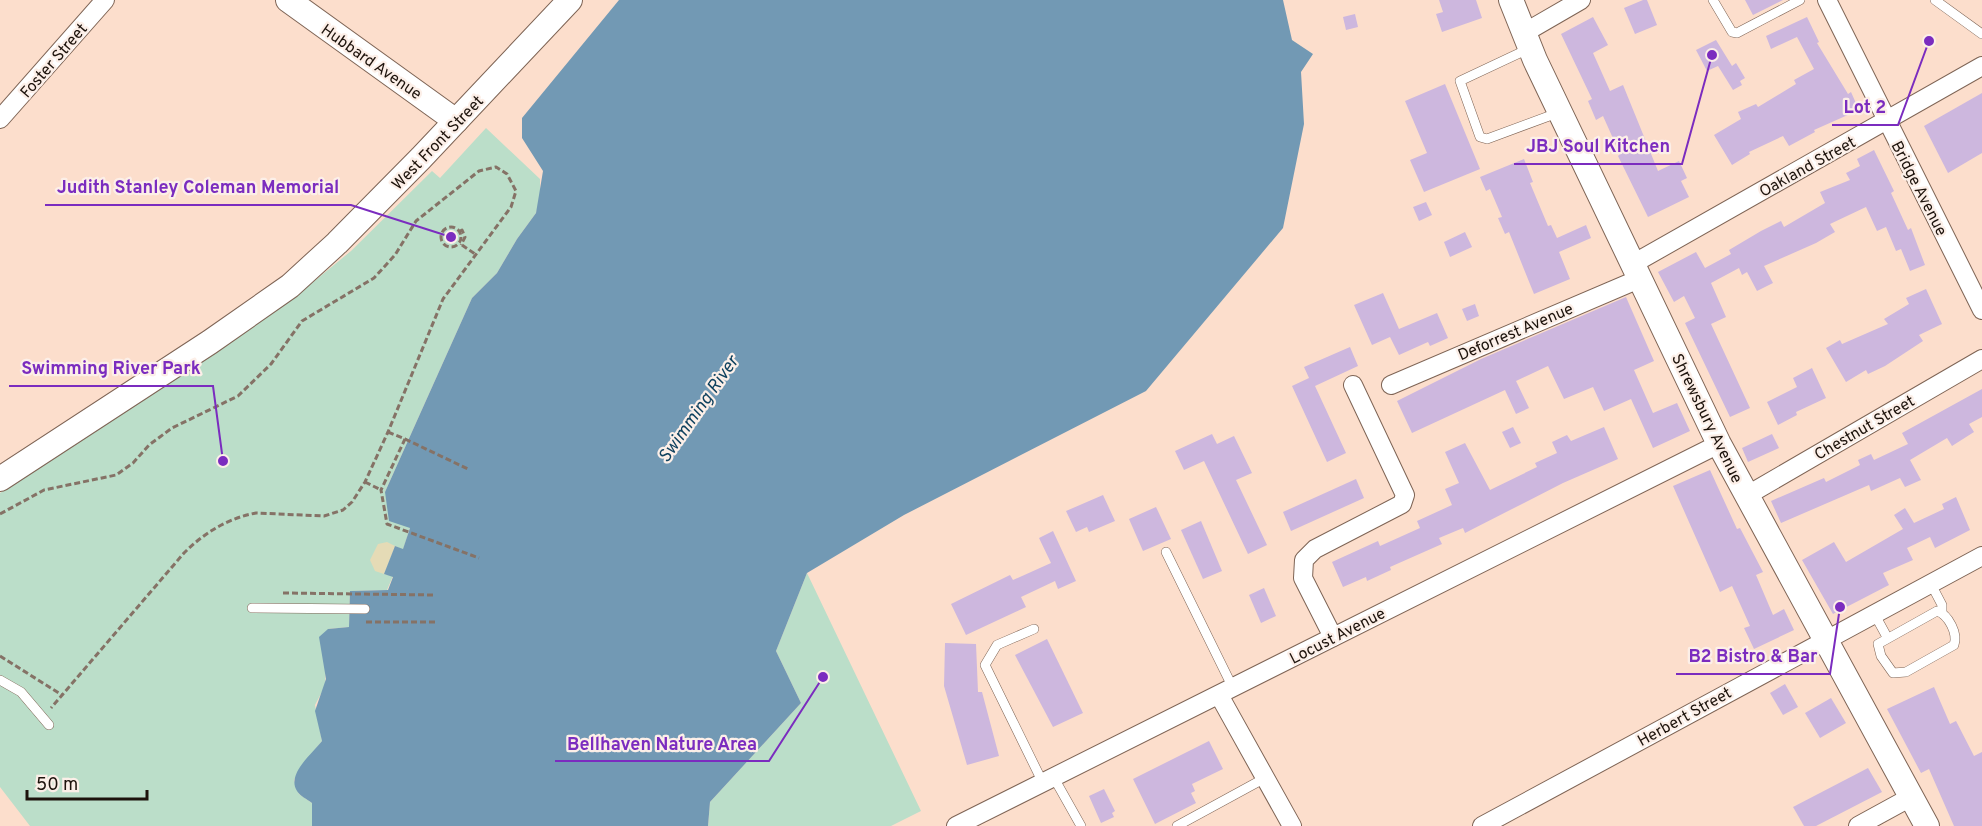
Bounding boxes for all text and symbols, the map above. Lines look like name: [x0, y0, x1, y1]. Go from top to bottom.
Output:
street label: Foster Street: [17, 20, 92, 103]
street label: Hubbard Avenue: [317, 20, 425, 105]
callout: Lot 2: [1832, 89, 1898, 125]
street label: West Front Street: [388, 92, 489, 195]
text: Lot 2: [1844, 97, 1886, 120]
callout: JBJ Soul Kitchen: [1514, 128, 1682, 164]
street label: Oakland Street: [1756, 133, 1860, 202]
text: JBJ Soul Kitchen: [1526, 136, 1670, 159]
street label: Bridge Avenue: [1886, 138, 1951, 240]
callout: Judith Stanley Coleman Memorial: [45, 169, 351, 205]
text: Judith Stanley Coleman Memorial: [57, 177, 339, 200]
street label: Deforrest Avenue: [1455, 300, 1576, 366]
callout: Swimming River Park: [9, 350, 213, 386]
water label: Swimming River: [654, 350, 746, 468]
street label: Shrewsbury Avenue: [1666, 351, 1746, 487]
text: Swimming River Park: [21, 358, 201, 381]
street label: Chestnut Street: [1811, 392, 1919, 466]
street label: Locust Avenue: [1287, 604, 1389, 670]
callout: B2 Bistro & Bar: [1676, 638, 1830, 674]
text: B2 Bistro & Bar: [1688, 646, 1818, 669]
street label: Herbert Street: [1634, 684, 1736, 752]
callout: Bellhaven Nature Area: [555, 725, 769, 761]
text: Bellhaven Nature Area: [567, 734, 757, 757]
scale bar: [27, 763, 147, 801]
text: 50 m: [36, 774, 78, 797]

